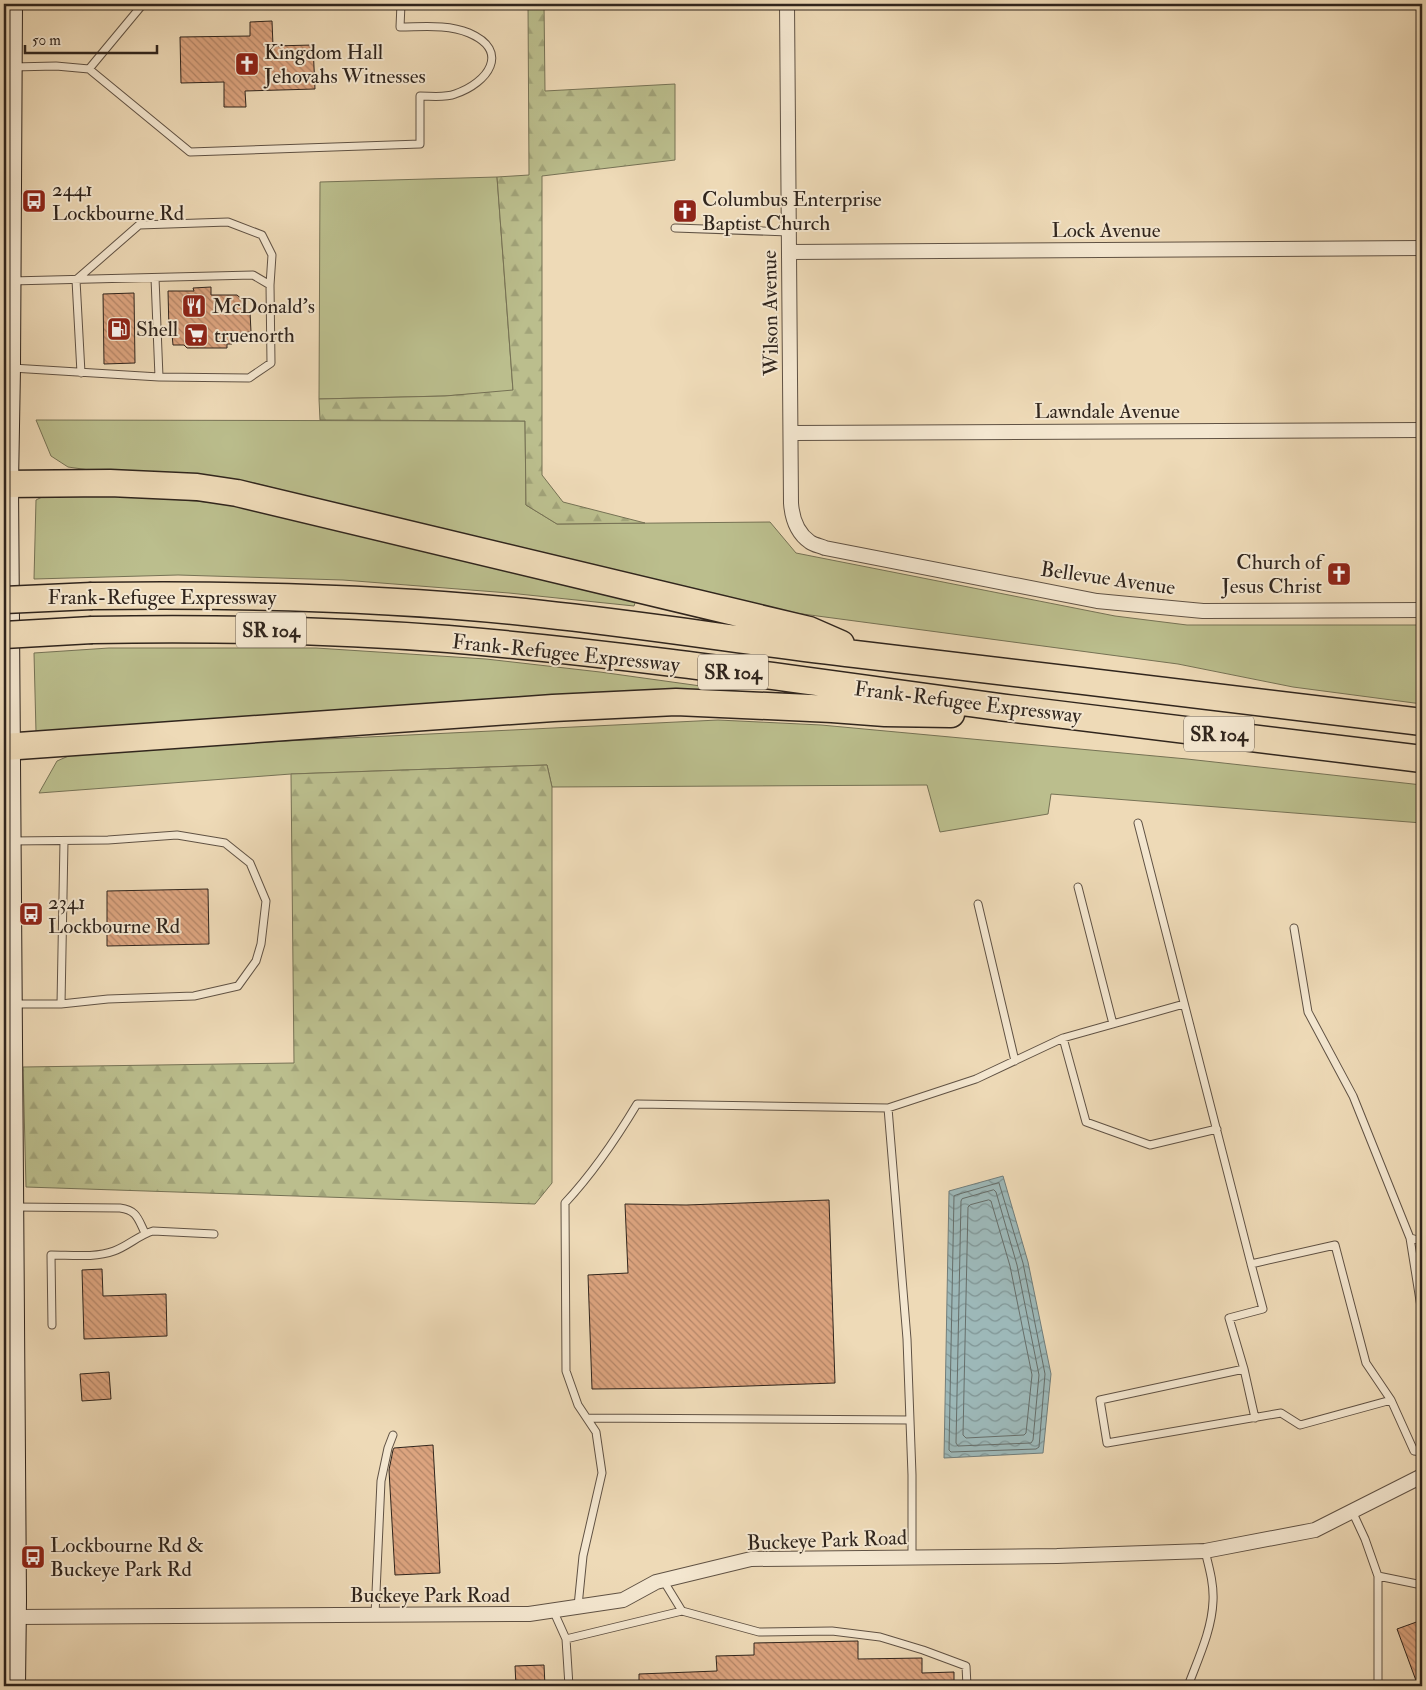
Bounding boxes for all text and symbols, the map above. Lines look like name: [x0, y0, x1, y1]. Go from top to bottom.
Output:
scale bar: [25, 22, 158, 54]
text: 50 m: [32, 31, 61, 50]
place label: Kingdom Hall Jehovahs Witnesses: [263, 39, 426, 90]
church icon: Kingdom Hall Jehovahs Witnesses: [234, 51, 260, 77]
place label: 2441 Lockbourne Rd: [52, 176, 185, 227]
place label: Columbus Enterprise Baptist Church: [702, 186, 882, 237]
bus stop icon: 2441 Lockbourne Rd: [21, 188, 47, 214]
church icon: Columbus Enterprise Baptist Church: [672, 198, 698, 224]
street label: Lock Avenue: [1051, 217, 1161, 244]
street label: Wilson Avenue: [756, 250, 785, 377]
restaurant icon: McDonald's: [181, 293, 207, 319]
place label: McDonald's: [212, 293, 315, 320]
fuel station icon: Shell: [106, 316, 132, 342]
place label: Shell: [136, 316, 179, 343]
supermarket icon: truenorth: [183, 322, 209, 348]
place label: truenorth: [214, 322, 295, 349]
street label: Lawndale Avenue: [1034, 398, 1180, 425]
place label: Church of Jesus Christ: [1221, 549, 1325, 600]
street label: Bellevue Avenue: [1039, 556, 1177, 601]
church icon: Church of Jesus Christ: [1326, 561, 1352, 587]
street label: Frank-Refugee Expressway: [48, 584, 277, 611]
road number: SR 104: [236, 612, 306, 648]
street label: Frank-Refugee Expressway: [451, 628, 682, 679]
road number: SR 104: [698, 654, 768, 690]
street label: Frank-Refugee Expressway: [853, 675, 1084, 730]
road number: SR 104: [1184, 716, 1254, 752]
place label: 2341 Lockbourne Rd: [48, 889, 181, 940]
bus stop icon: 2341 Lockbourne Rd: [18, 901, 44, 927]
street label: Buckeye Park Road: [746, 1524, 908, 1557]
place label: Lockbourne Rd & Buckeye Park Rd: [50, 1532, 204, 1583]
bus stop icon: Lockbourne Rd & Buckeye Park Rd: [20, 1544, 46, 1570]
street label: Buckeye Park Road: [350, 1582, 511, 1609]

